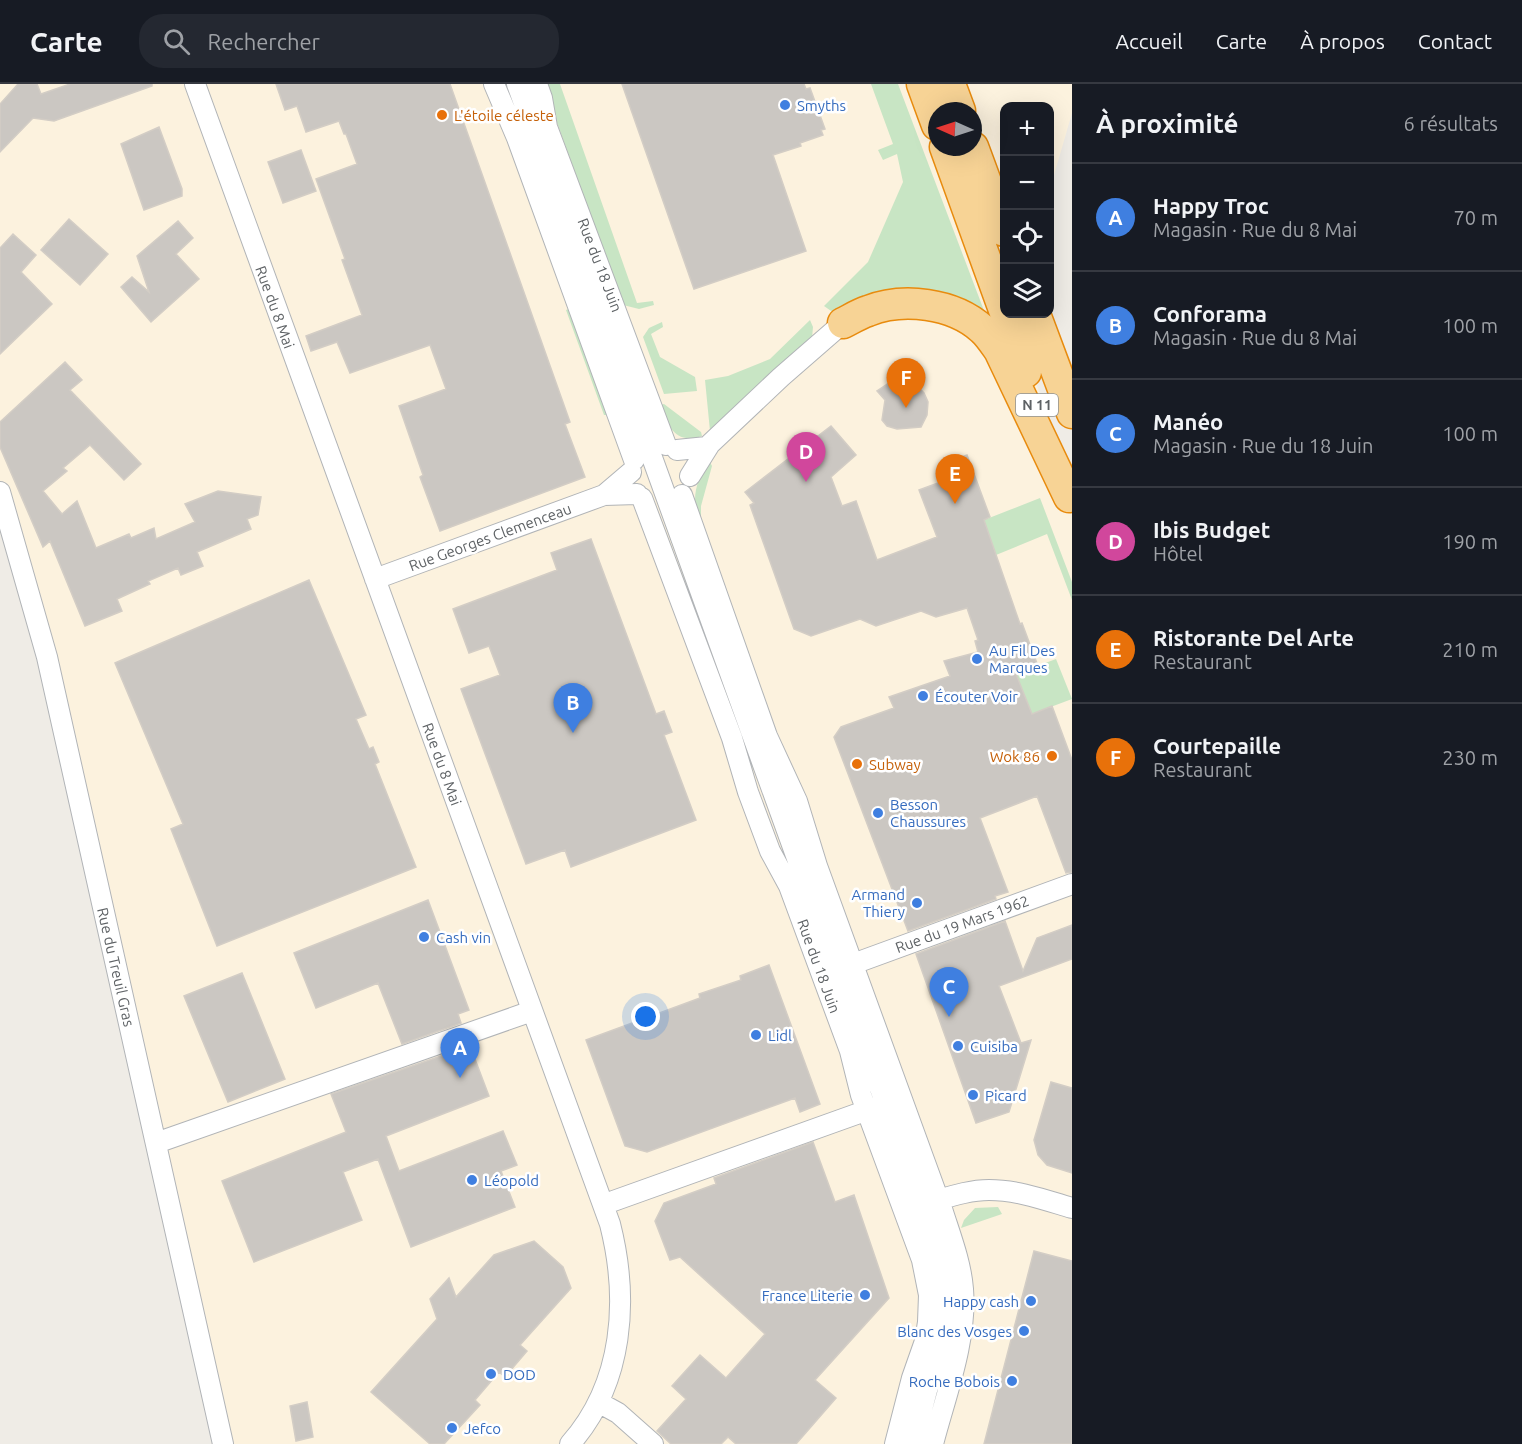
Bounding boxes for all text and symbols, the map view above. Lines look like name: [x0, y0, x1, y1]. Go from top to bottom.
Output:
search box: [139, 14, 559, 68]
icon: search: [160, 25, 193, 58]
text: Carte: [30, 26, 103, 57]
text: Rechercher: [208, 29, 320, 54]
text: Accueil: [1115, 29, 1183, 53]
text: Carte: [1216, 29, 1267, 53]
text: À propos: [1300, 29, 1385, 53]
text: Contact: [1418, 29, 1492, 53]
place label: Smyths: [797, 97, 846, 114]
marker: Smyths: [778, 98, 792, 112]
north arrow: [928, 102, 982, 156]
map controls: [1000, 102, 1054, 318]
button: +: [1000, 102, 1054, 156]
place label: L'étoile céleste: [454, 107, 554, 124]
marker: L'étoile céleste: [435, 108, 449, 122]
text: À proximité: [1096, 109, 1238, 138]
text: 6 résultats: [1404, 112, 1498, 135]
button: −: [1000, 156, 1054, 210]
text: Happy Troc: [1153, 193, 1269, 218]
text: A: [1108, 206, 1123, 229]
text: 70 m: [1454, 206, 1498, 229]
button: locate: [1000, 210, 1054, 264]
street label: Rue du 18 Juin: [574, 216, 626, 314]
text: Magasin · Rue du 8 Mai: [1153, 218, 1357, 241]
street label: Rue du 8 Mai: [252, 263, 298, 351]
button: layers: [1000, 264, 1054, 318]
text: Conforama: [1153, 301, 1267, 326]
text: B: [1109, 314, 1122, 337]
text: 100 m: [1442, 314, 1498, 337]
text: Magasin · Rue du 8 Mai: [1153, 326, 1357, 349]
pin: F: [886, 358, 926, 408]
road number: N 11: [1016, 394, 1058, 416]
text: Manéo: [1153, 409, 1223, 434]
text: C: [1109, 422, 1122, 445]
text: 100 m: [1442, 422, 1498, 445]
pin: D: [786, 432, 826, 482]
text: Magasin · Rue du 18 Juin: [1153, 434, 1373, 457]
pin: E: [936, 454, 974, 504]
street label: Rue Georges Clemenceau: [406, 500, 574, 574]
text: Ibis Budget: [1153, 517, 1270, 542]
text: D: [1108, 530, 1123, 553]
text: 190 m: [1442, 530, 1498, 553]
text: Hôtel: [1153, 542, 1203, 565]
text: Ristorante Del Arte: [1153, 625, 1354, 650]
text: E: [1110, 638, 1121, 661]
text: 210 m: [1442, 638, 1498, 661]
place label: Au Fil Des Marques: [989, 642, 1055, 676]
text: Restaurant: [1153, 650, 1252, 673]
marker: Au Fil Des Marques: [970, 652, 984, 666]
pin: B: [554, 684, 592, 733]
place label: Écouter Voir: [935, 688, 1018, 705]
marker: Écouter Voir: [916, 689, 930, 703]
street label: Rue du 8 Mai: [419, 720, 465, 808]
text: Courtepaille: [1153, 733, 1281, 758]
text: F: [1110, 746, 1121, 769]
text: 230 m: [1442, 746, 1498, 769]
place label: Wok 86: [990, 748, 1040, 765]
marker: Wok 86: [1045, 749, 1059, 763]
place label: Subway: [869, 756, 921, 773]
marker: Subway: [850, 757, 864, 771]
text: Restaurant: [1153, 758, 1252, 781]
place label: Besson Chaussures: [890, 796, 966, 830]
marker: Besson Chaussures: [871, 806, 885, 820]
place label: Armand Thiery: [852, 886, 905, 920]
street label: Rue du 19 Mars 1962: [893, 892, 1031, 956]
marker: Armand Thiery: [910, 896, 924, 910]
street label: Rue du Treuil Gras: [94, 906, 138, 1028]
street label: Rue du 18 Juin: [794, 917, 844, 1015]
place label: Cash vin: [436, 929, 491, 946]
marker: Cash vin: [417, 930, 431, 944]
pin: C: [930, 968, 968, 1017]
your location: [631, 1002, 660, 1031]
place label: Lidl: [768, 1027, 792, 1044]
pin: A: [440, 1028, 480, 1078]
marker: Lidl: [749, 1028, 763, 1042]
place label: Cuisiba: [970, 1038, 1018, 1055]
marker: Cuisiba: [951, 1039, 965, 1053]
place label: Picard: [985, 1087, 1027, 1104]
marker: Picard: [966, 1088, 980, 1102]
place label: Léopold: [484, 1172, 539, 1189]
marker: Léopold: [465, 1173, 479, 1187]
place label: France Literie: [762, 1287, 853, 1304]
marker: France Literie: [858, 1288, 872, 1302]
place label: Happy cash: [943, 1293, 1019, 1310]
marker: Happy cash: [1024, 1294, 1038, 1308]
place label: Blanc des Vosges: [897, 1323, 1012, 1340]
marker: Blanc des Vosges: [1017, 1324, 1031, 1338]
place label: DOD: [503, 1366, 536, 1383]
marker: DOD: [484, 1367, 498, 1381]
place label: Roche Bobois: [909, 1373, 1000, 1390]
marker: Roche Bobois: [1005, 1374, 1019, 1388]
place label: Jefco: [464, 1420, 501, 1437]
marker: Jefco: [445, 1421, 459, 1435]

